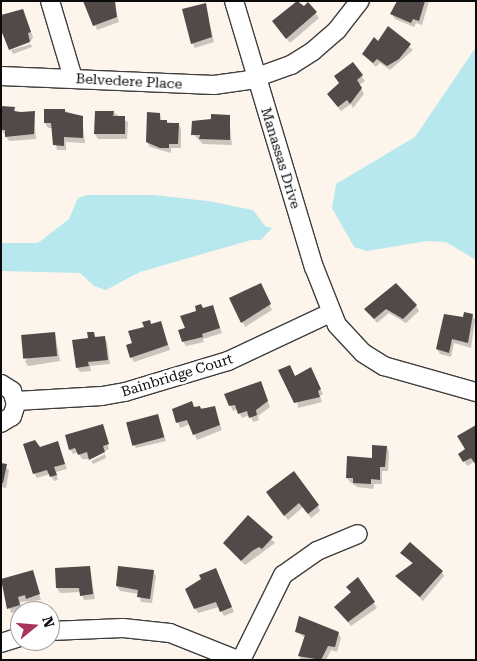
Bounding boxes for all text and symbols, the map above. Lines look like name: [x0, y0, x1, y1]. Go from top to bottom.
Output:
street label: Belvedere Place: [75, 70, 183, 92]
street label: Manassas Drive: [258, 105, 304, 211]
street label: Bainbridge Court: [119, 350, 235, 400]
north arrow: [10, 601, 60, 651]
text: N: [39, 614, 58, 629]

